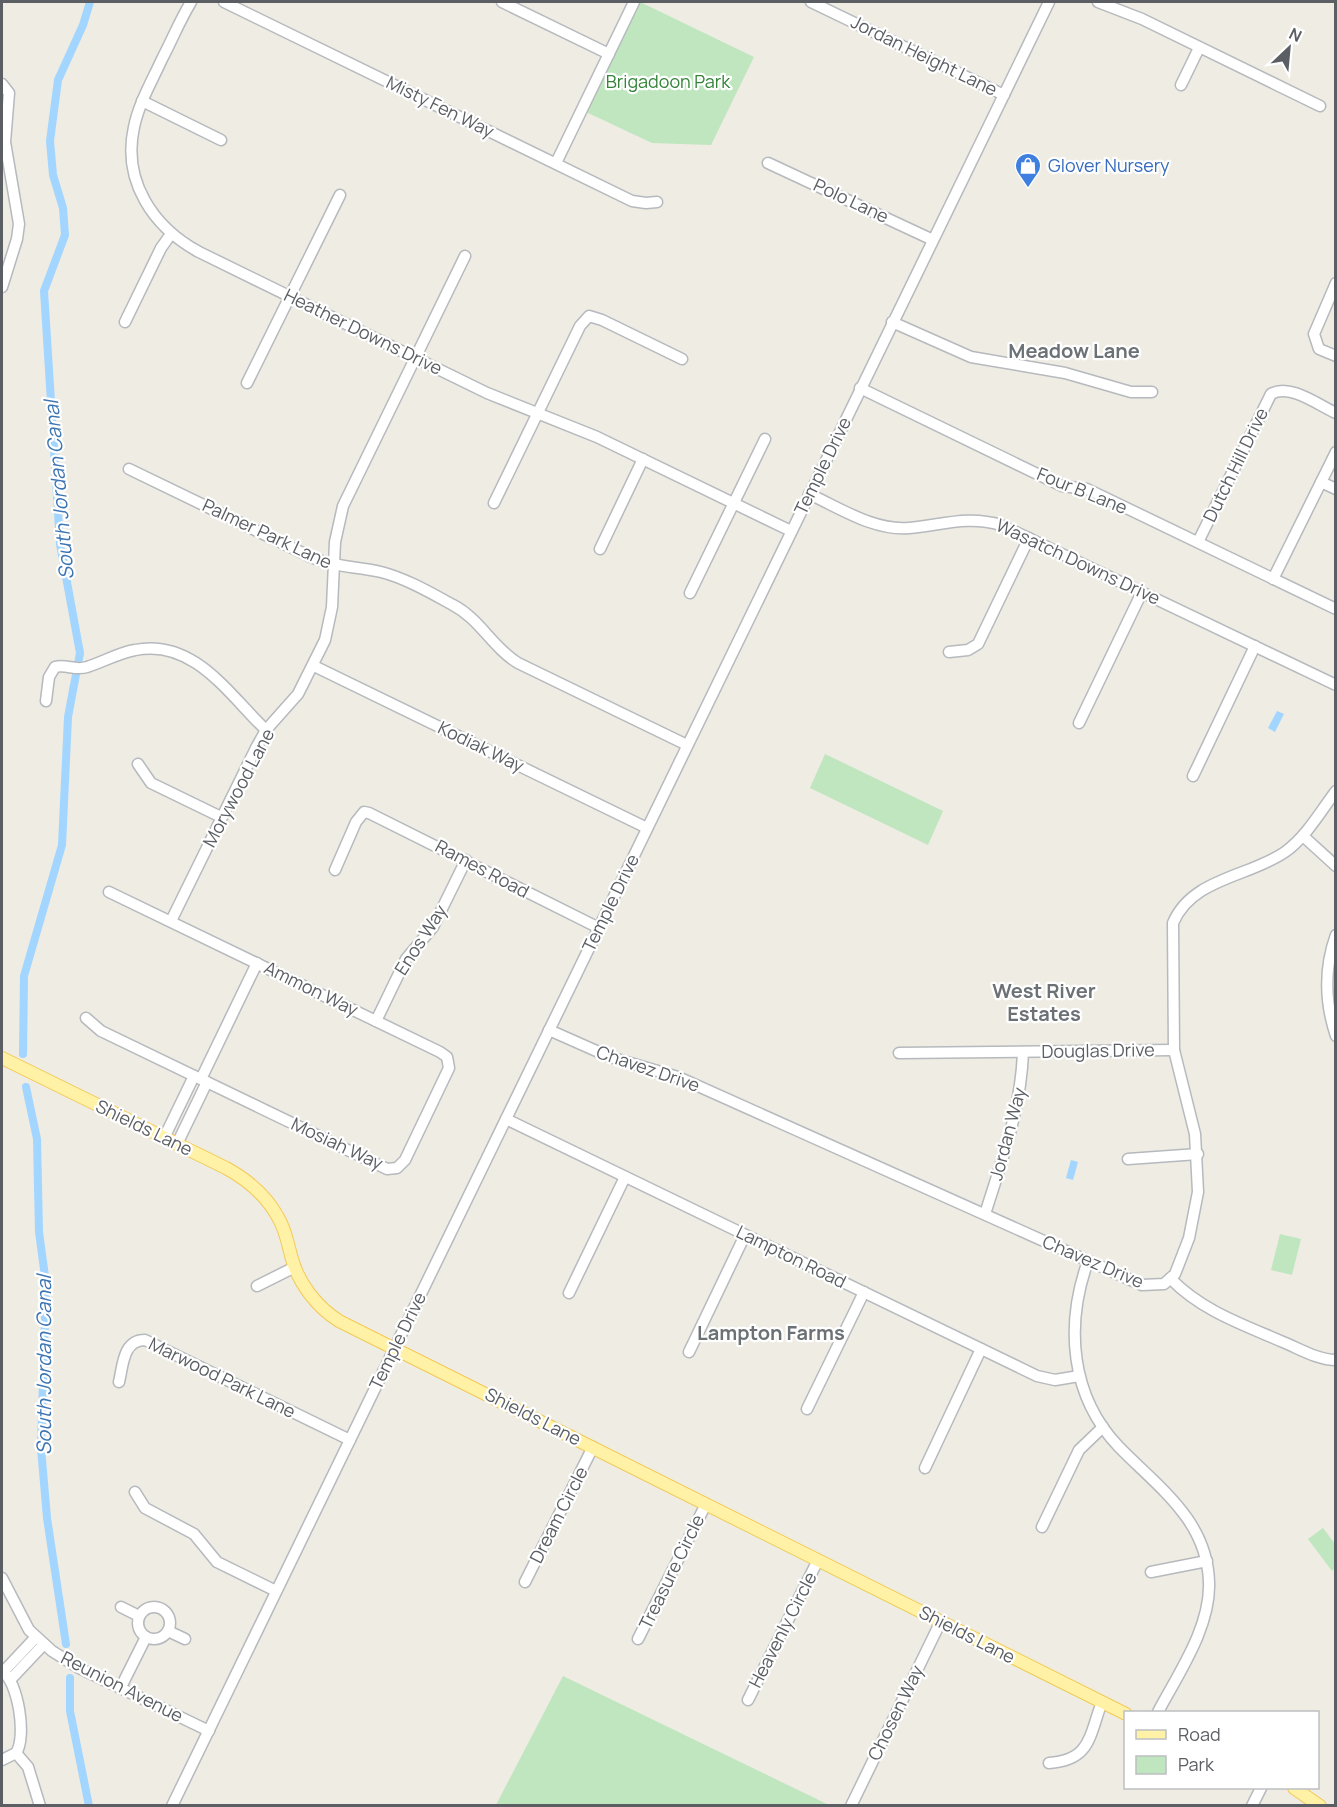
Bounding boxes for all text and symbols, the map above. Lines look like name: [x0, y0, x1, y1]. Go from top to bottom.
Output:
street label: Jordan Height Lane: [847, 9, 1002, 101]
north arrow: [1259, 18, 1319, 78]
text: N: [1286, 22, 1306, 47]
park label: Brigadoon Park: [606, 69, 731, 93]
street label: Misty Fen Way: [383, 70, 499, 143]
shop icon: Glover Nursery: [1013, 151, 1043, 189]
place label: Glover Nursery: [1048, 153, 1170, 177]
street label: Polo Lane: [810, 172, 893, 228]
street label: Heather Downs Drive: [280, 282, 447, 380]
district label: Meadow Lane: [1008, 337, 1140, 364]
water label: South Jordan Canal: [37, 397, 80, 581]
street label: Dutch Hill Drive: [1197, 403, 1273, 526]
street label: Temple Drive: [788, 413, 856, 518]
street label: Four B Lane: [1034, 461, 1131, 519]
street label: Palmer Park Lane: [199, 493, 336, 574]
street label: Wasatch Downs Drive: [992, 512, 1164, 610]
street label: Kodiak Way: [434, 715, 529, 777]
street label: Morywood Lane: [197, 724, 279, 851]
street label: Rames Road: [431, 833, 533, 903]
street label: Temple Drive: [576, 850, 644, 955]
street label: Enos Way: [388, 899, 452, 979]
street label: Ammon Way: [260, 955, 363, 1021]
district label: West River Estates: [992, 977, 1096, 1027]
street label: Douglas Drive: [1041, 1037, 1155, 1063]
street label: Chavez Drive: [593, 1039, 703, 1097]
street label: Jordan Way: [983, 1084, 1031, 1183]
street label: Shields Lane: [92, 1093, 197, 1161]
street label: Mosiah Way: [288, 1111, 388, 1175]
street label: Lampton Road: [732, 1219, 850, 1293]
street label: Chavez Drive: [1039, 1229, 1148, 1293]
water label: South Jordan Canal: [30, 1273, 57, 1455]
street label: Temple Drive: [363, 1288, 431, 1393]
district label: Lampton Farms: [697, 1319, 845, 1346]
street label: Marwood Park Lane: [145, 1331, 300, 1423]
street label: Shields Lane: [481, 1382, 586, 1451]
street label: Dream Circle: [523, 1462, 593, 1567]
street label: Treasure Circle: [633, 1510, 709, 1633]
street label: Heavenly Circle: [743, 1567, 822, 1692]
street label: Shields Lane: [915, 1600, 1020, 1669]
street label: Reunion Avenue: [57, 1645, 188, 1727]
street label: Chosen Way: [862, 1661, 929, 1764]
legend: [1124, 1711, 1319, 1789]
text: Road: [1178, 1722, 1221, 1746]
text: Park: [1178, 1752, 1215, 1776]

